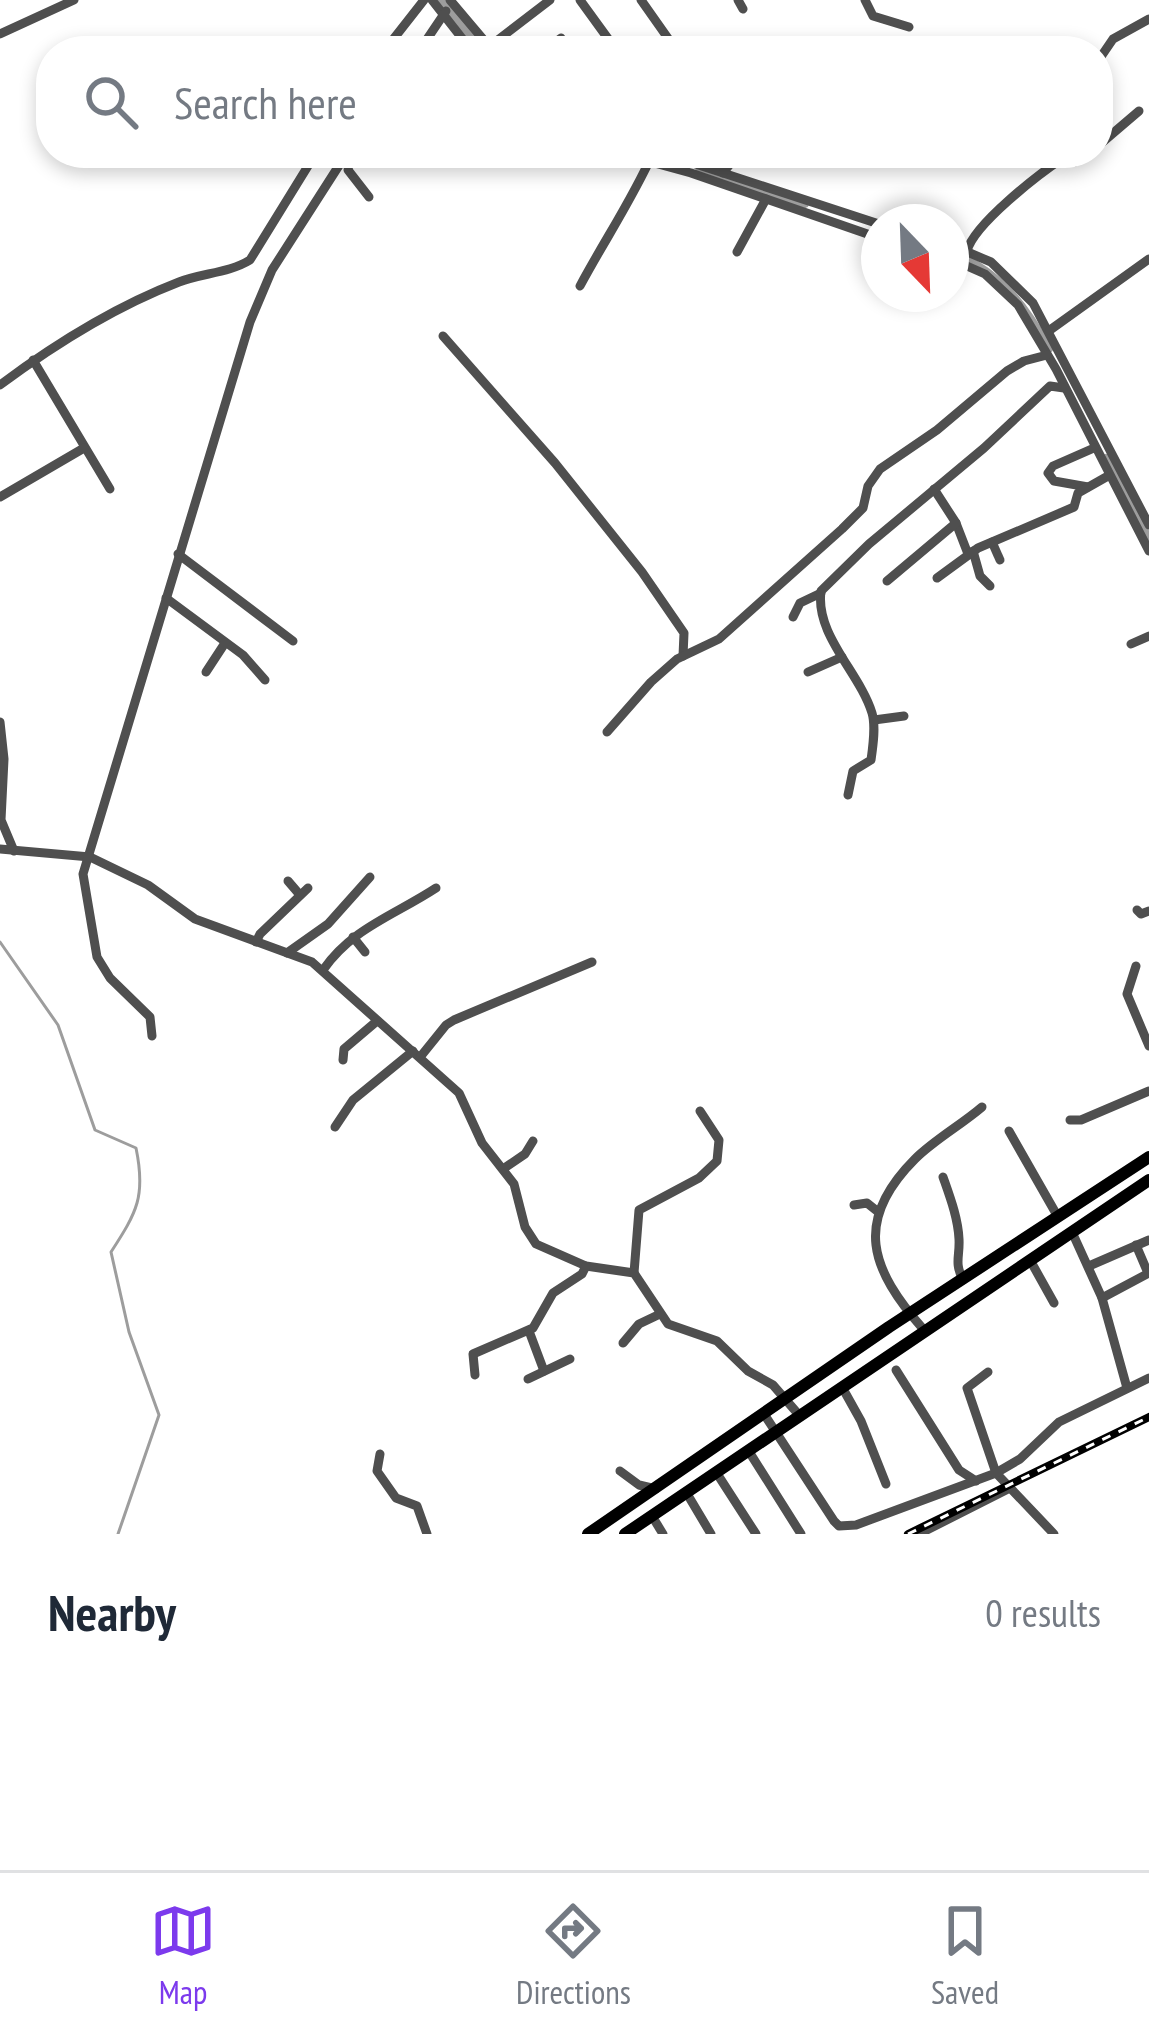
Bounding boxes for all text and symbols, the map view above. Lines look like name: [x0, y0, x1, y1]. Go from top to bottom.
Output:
search box: [36, 36, 1113, 168]
icon: search: [78, 69, 144, 135]
text: Search here: [174, 73, 357, 131]
north arrow: [861, 204, 969, 312]
text: Nearby: [48, 1579, 176, 1645]
text: 0 results: [985, 1587, 1101, 1638]
tab: Map: [150, 1898, 216, 2013]
tab: Directions: [516, 1898, 631, 2013]
tab: Saved: [931, 1898, 999, 2013]

